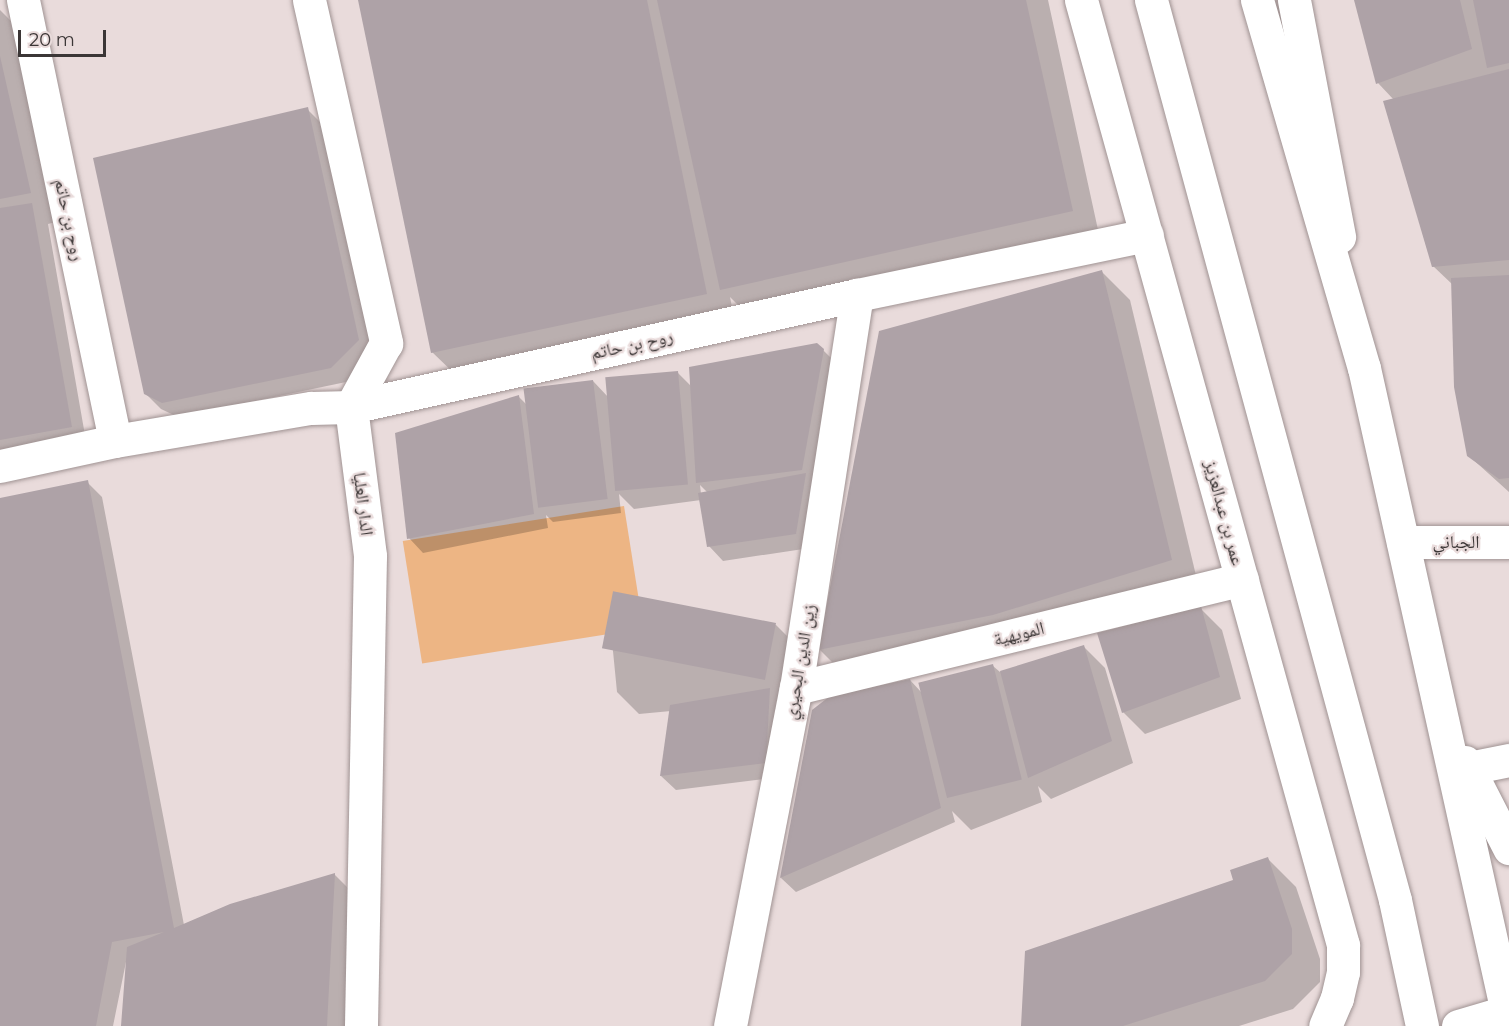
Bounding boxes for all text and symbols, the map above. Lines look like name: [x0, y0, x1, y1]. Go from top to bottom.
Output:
scale bar: [21, 18, 110, 56]
text: 20 m: [29, 29, 75, 51]
street label: روح بن حاتم: [50, 177, 88, 263]
street label: روح بن حاتم: [589, 326, 675, 364]
street label: عمر بن عبدالعزيز: [1200, 458, 1248, 568]
street label: الدار العليا: [348, 471, 378, 537]
street label: الجباني: [1432, 531, 1480, 553]
street label: زين الدين البحيري: [779, 603, 821, 721]
street label: المويهية: [991, 617, 1047, 651]

